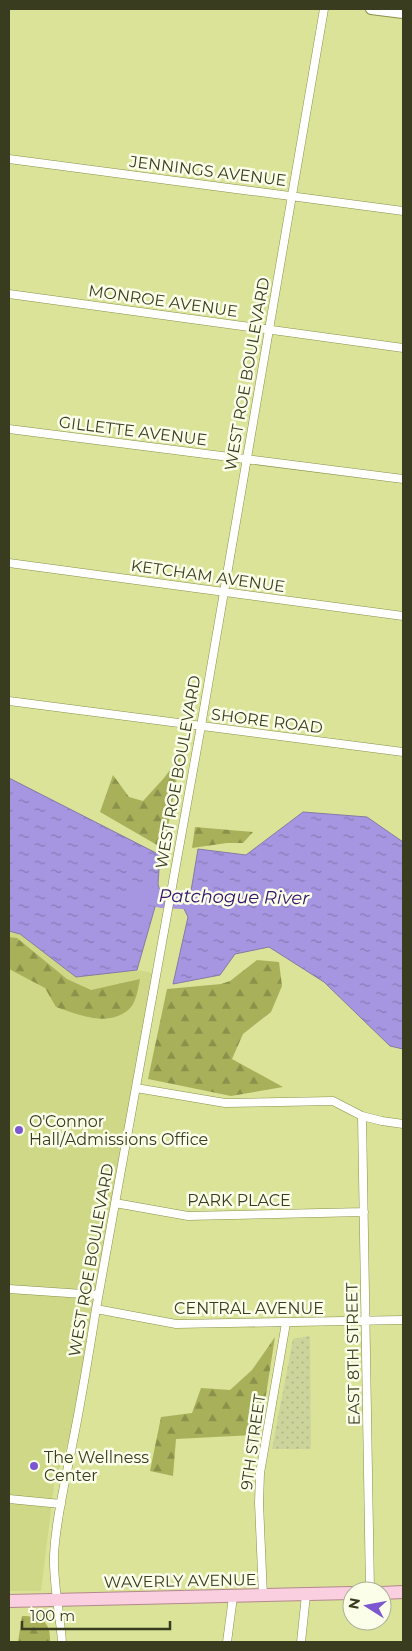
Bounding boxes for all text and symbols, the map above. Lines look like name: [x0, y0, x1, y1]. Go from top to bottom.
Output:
street label: JENNINGS AVENUE: [127, 152, 288, 190]
street label: WEST ROE BOULEVARD: [221, 276, 273, 472]
street label: MONROE AVENUE: [87, 281, 239, 321]
street label: GILLETTE AVENUE: [58, 412, 208, 450]
street label: KETCHAM AVENUE: [130, 556, 286, 596]
street label: WEST ROE BOULEVARD: [152, 674, 204, 870]
street label: SHORE ROAD: [210, 705, 324, 737]
water label: Patchogue River: [158, 885, 310, 909]
place label: O'Connor Hall/Admissions Office: [29, 1112, 208, 1149]
marker: O'Connor Hall/Admissions Office: [13, 1124, 25, 1136]
street label: WEST ROE BOULEVARD: [65, 1162, 117, 1358]
street label: PARK PLACE: [187, 1191, 291, 1210]
street label: EAST 8TH STREET: [342, 1282, 364, 1426]
street label: CENTRAL AVENUE: [174, 1299, 324, 1318]
street label: 9TH STREET: [237, 1392, 269, 1491]
place label: The Wellness Center: [44, 1448, 149, 1485]
marker: The Wellness Center: [28, 1460, 40, 1472]
street label: WAVERLY AVENUE: [103, 1570, 257, 1592]
north arrow: [342, 1581, 392, 1631]
text: N: [344, 1596, 364, 1611]
scale bar: [22, 1598, 170, 1630]
text: 100 m: [30, 1606, 75, 1625]

